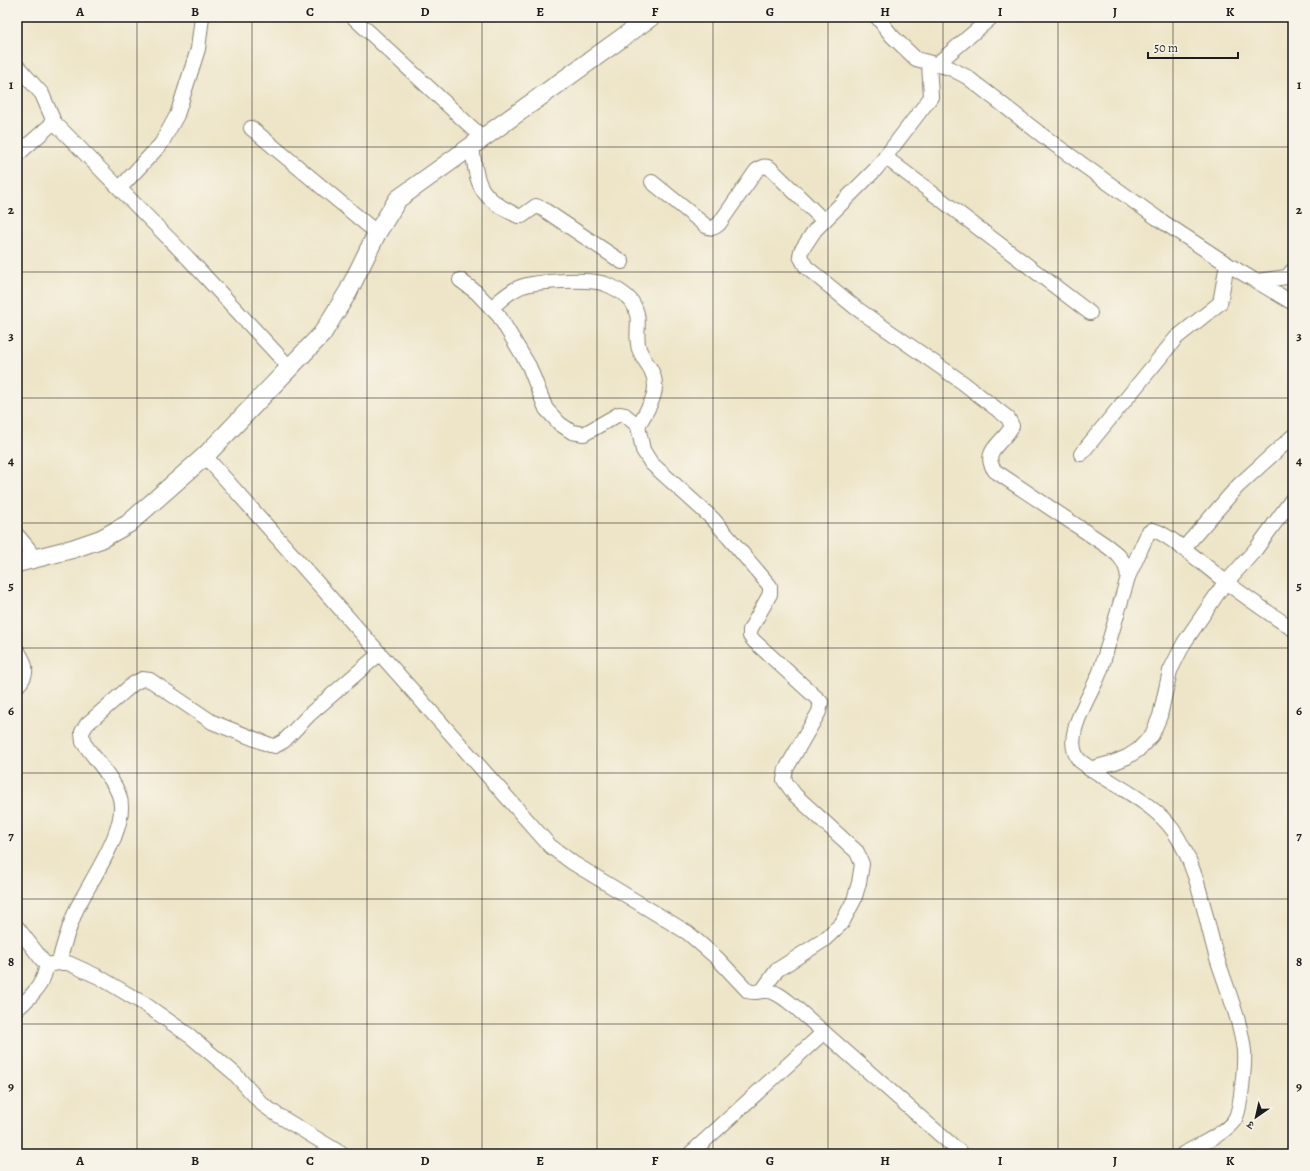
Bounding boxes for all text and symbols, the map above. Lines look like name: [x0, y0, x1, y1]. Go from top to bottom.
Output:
text: A: [75, 3, 85, 20]
text: B: [191, 3, 199, 20]
text: C: [306, 3, 314, 20]
text: D: [420, 3, 430, 20]
text: E: [536, 3, 544, 20]
text: F: [652, 3, 659, 20]
text: G: [766, 3, 774, 20]
text: H: [880, 3, 890, 20]
text: I: [998, 3, 1003, 20]
text: J: [1113, 3, 1117, 20]
text: K: [1226, 3, 1235, 20]
scale bar: [1148, 34, 1238, 60]
text: 50 m: [1154, 40, 1178, 56]
text: 1: [9, 76, 14, 93]
text: 1: [1297, 76, 1302, 93]
text: 2: [8, 201, 15, 218]
text: 2: [1296, 201, 1303, 218]
text: 3: [8, 327, 14, 344]
text: 3: [1296, 327, 1302, 344]
text: 4: [8, 452, 14, 469]
text: 4: [1296, 452, 1302, 469]
text: 5: [8, 577, 14, 594]
text: 5: [1296, 577, 1302, 594]
text: 6: [8, 702, 14, 719]
text: 6: [1296, 702, 1302, 719]
text: 7: [8, 827, 14, 844]
text: 7: [1296, 827, 1302, 844]
text: 8: [8, 953, 14, 970]
text: 8: [1296, 953, 1302, 970]
text: 9: [8, 1078, 14, 1095]
text: 9: [1296, 1078, 1302, 1095]
north arrow: [1236, 1097, 1276, 1137]
text: उ: [1243, 1116, 1258, 1133]
text: A: [75, 1152, 85, 1169]
text: B: [191, 1152, 199, 1169]
text: C: [306, 1152, 314, 1169]
text: D: [420, 1152, 430, 1169]
text: E: [536, 1152, 544, 1169]
text: F: [652, 1152, 659, 1169]
text: G: [766, 1152, 774, 1169]
text: H: [880, 1152, 890, 1169]
text: I: [998, 1152, 1003, 1169]
text: J: [1113, 1152, 1117, 1169]
text: K: [1226, 1152, 1235, 1169]

